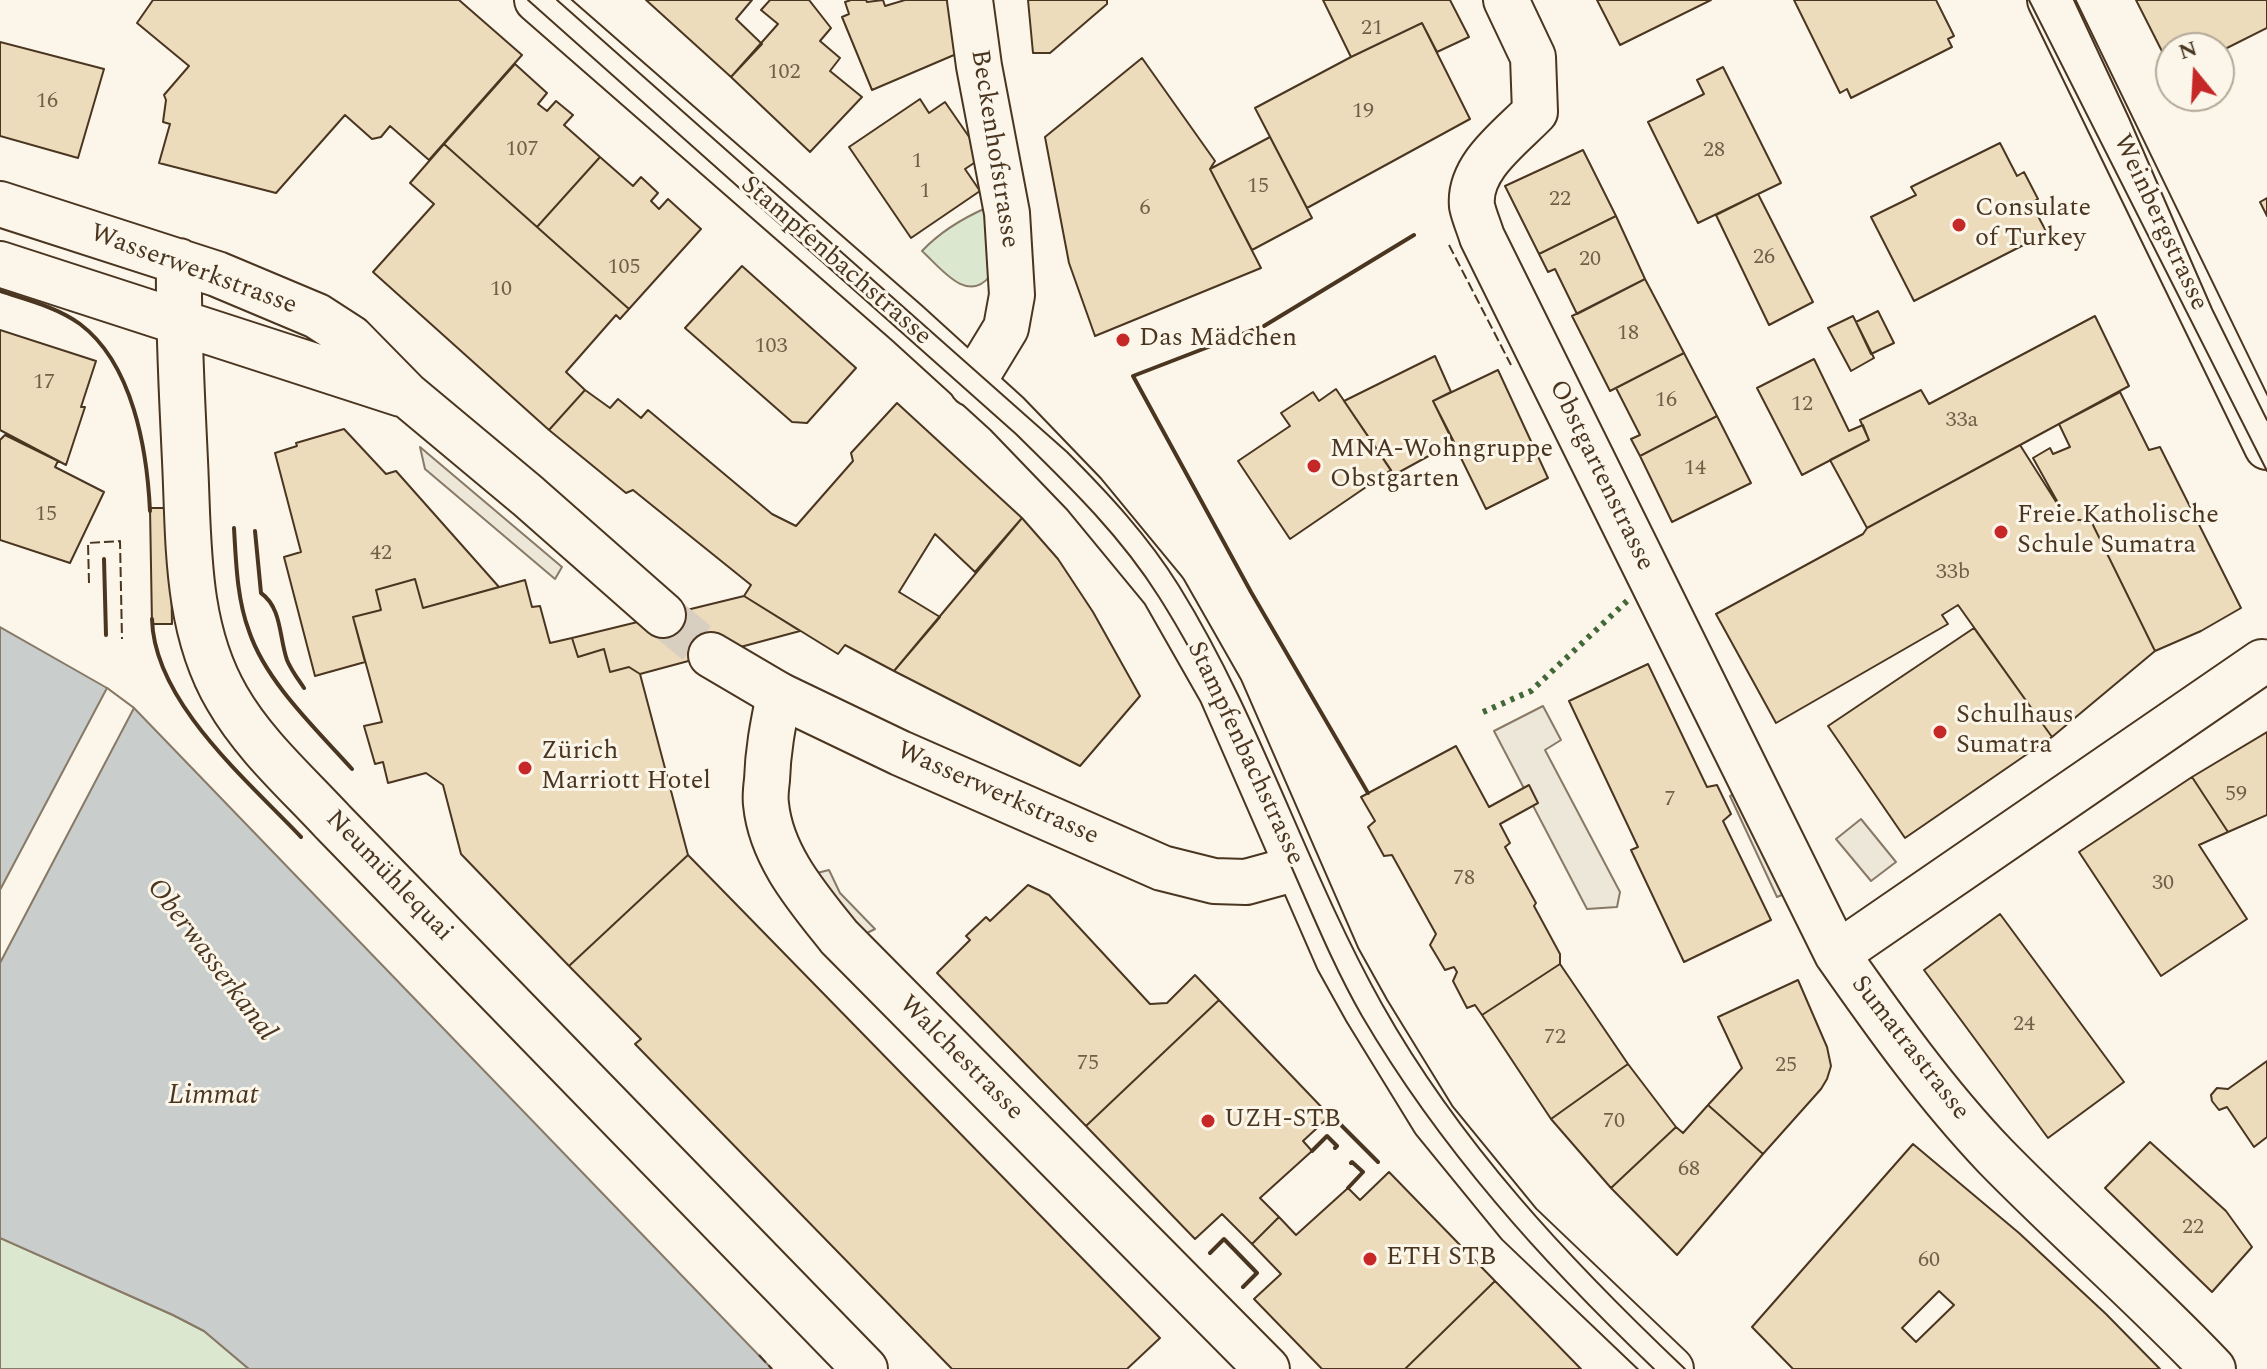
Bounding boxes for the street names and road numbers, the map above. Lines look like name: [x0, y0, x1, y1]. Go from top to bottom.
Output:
street label: Beckenhofstrasse: [962, 47, 1024, 251]
street label: Weinbergstrasse: [2105, 130, 2213, 316]
street label: Stampfenbachstrasse: [733, 171, 937, 353]
street label: Wasserwerkstrasse: [85, 219, 301, 323]
street label: Obstgartenstrasse: [1540, 376, 1660, 576]
street label: Stampfenbachstrasse: [1179, 637, 1309, 871]
street label: Wasserwerkstrasse: [891, 736, 1103, 854]
street label: Neumühlequai: [318, 805, 458, 949]
street label: Sumatrastrasse: [1843, 971, 1975, 1127]
street label: Walchestrasse: [891, 990, 1029, 1128]

